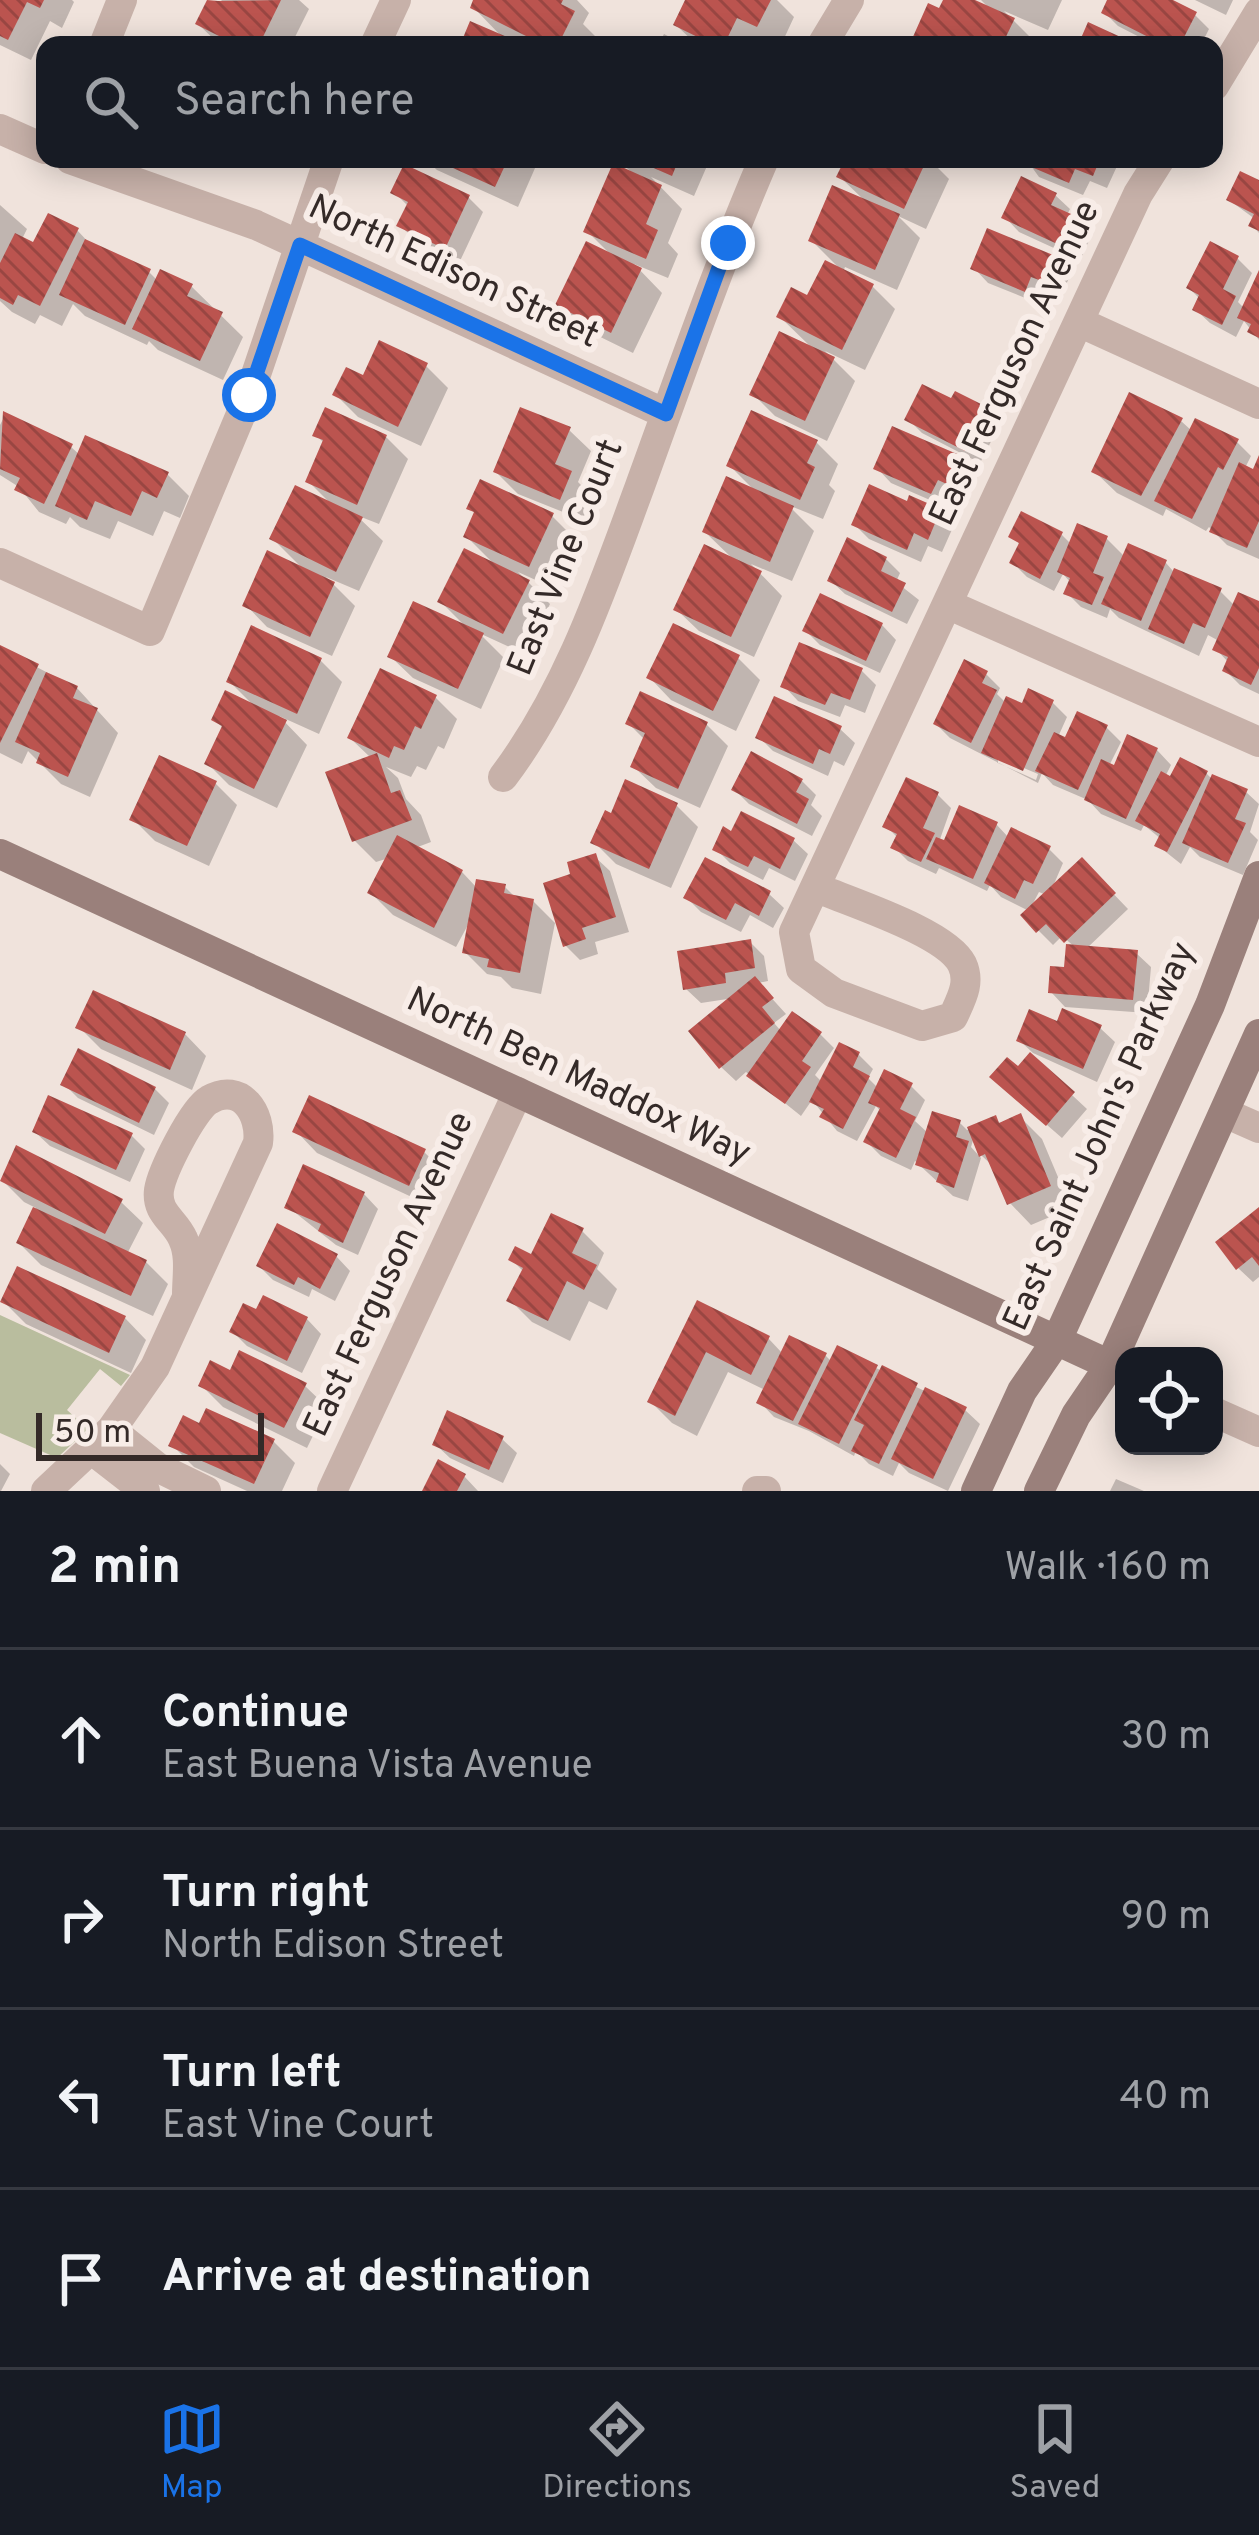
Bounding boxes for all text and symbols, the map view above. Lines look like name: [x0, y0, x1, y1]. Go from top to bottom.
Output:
search box: [36, 36, 1223, 168]
icon: search: [78, 69, 144, 135]
text: Search here: [174, 74, 414, 131]
street label: North Edison Street: [300, 185, 606, 361]
street label: East Ferguson Avenue: [920, 194, 1112, 534]
route end: [701, 216, 755, 270]
route start: [222, 368, 276, 422]
street label: East Vine Court: [499, 433, 635, 683]
street label: East Saint John's Parkway: [994, 935, 1208, 1339]
street label: North Ben Maddox Way: [398, 978, 758, 1178]
street label: East Ferguson Avenue: [294, 1105, 486, 1445]
map controls: [1115, 1347, 1223, 1455]
button: locate: [1115, 1347, 1223, 1455]
scale bar: [36, 1407, 264, 1460]
text: 50 m: [54, 1413, 131, 1455]
text: 2 min: [48, 1537, 181, 1602]
text: Walk · 160 m: [1004, 1545, 1211, 1594]
text: Continue: [162, 1686, 349, 1743]
icon: ahead: [48, 1706, 114, 1772]
text: 30 m: [1121, 1714, 1211, 1763]
text: East Buena Vista Avenue: [162, 1743, 593, 1792]
text: Turn right: [162, 1866, 370, 1923]
icon: right: [48, 1886, 114, 1952]
text: 90 m: [1121, 1894, 1211, 1943]
text: North Edison Street: [162, 1923, 504, 1972]
text: Turn left: [162, 2046, 341, 2103]
icon: left: [48, 2066, 114, 2132]
text: 40 m: [1120, 2074, 1211, 2123]
text: East Vine Court: [162, 2103, 434, 2152]
icon: arrive: [48, 2246, 114, 2312]
text: Arrive at destination: [162, 2250, 592, 2307]
tab: Map: [159, 2396, 225, 2510]
tab: Directions: [542, 2396, 692, 2510]
tab: Saved: [1010, 2396, 1100, 2510]

